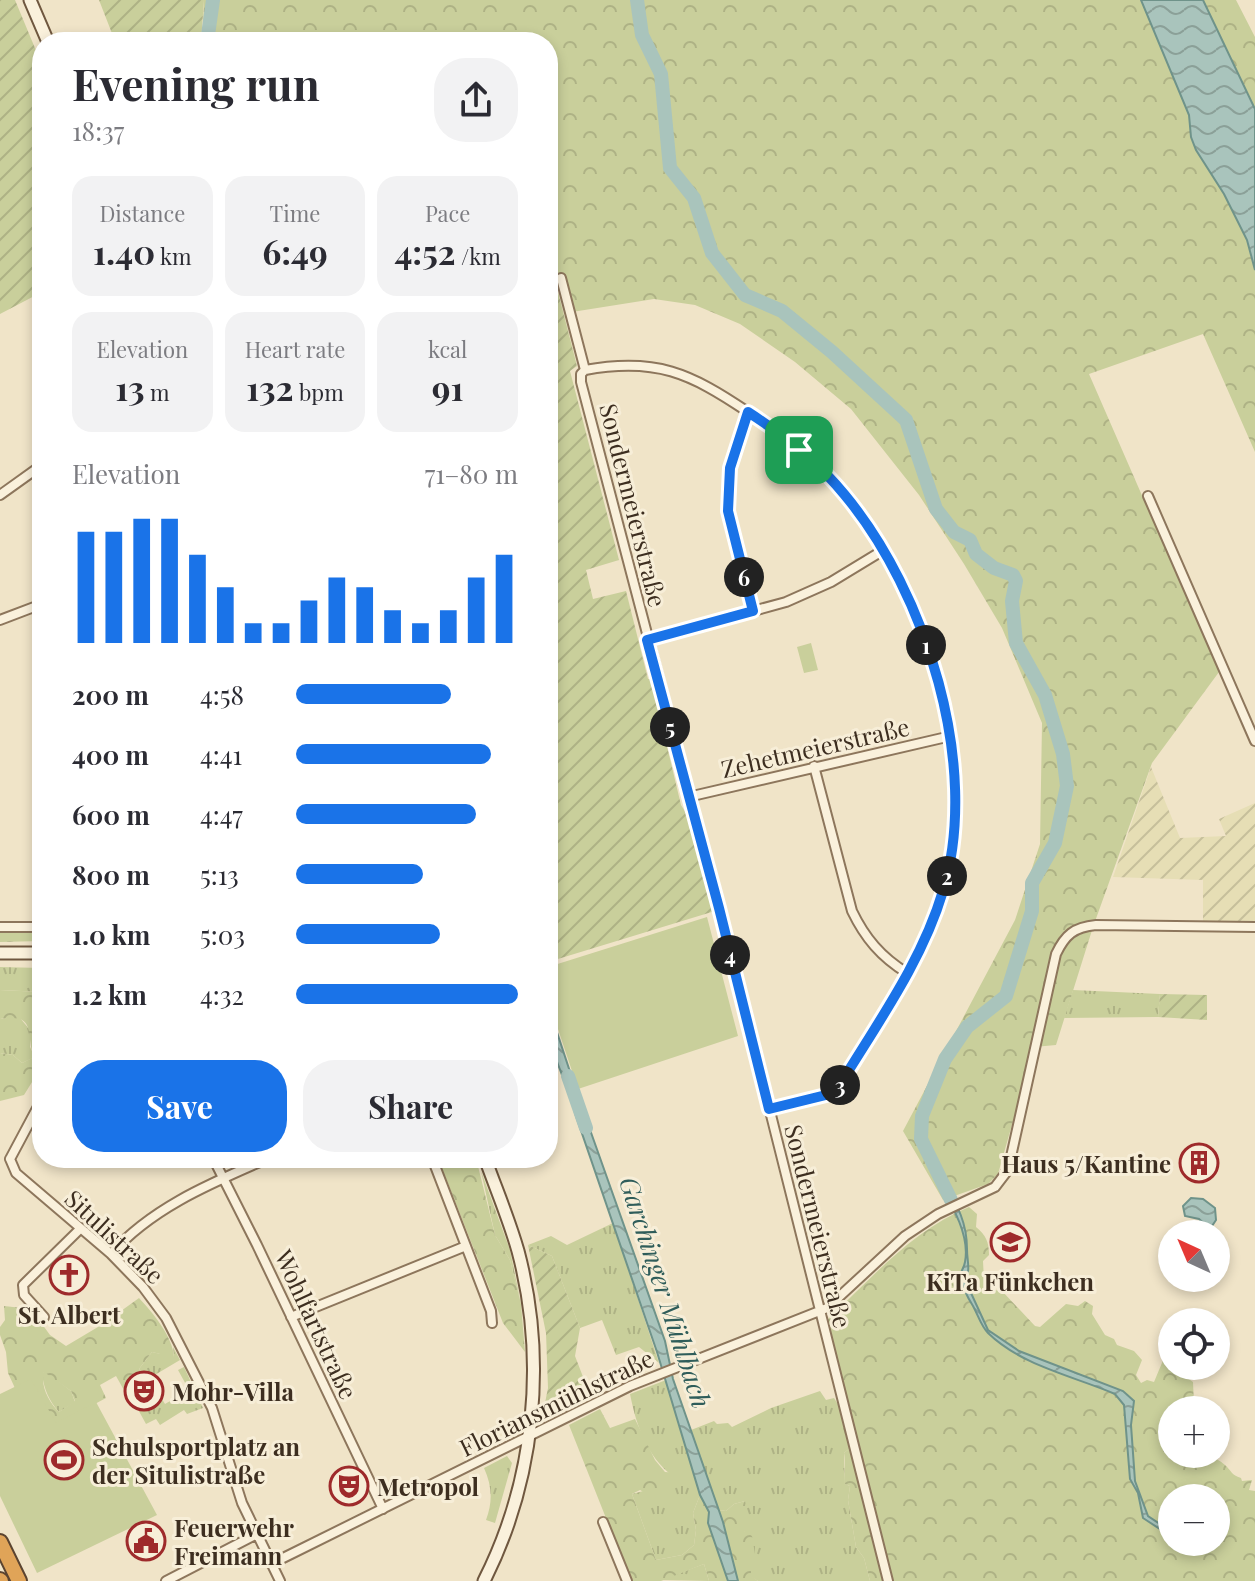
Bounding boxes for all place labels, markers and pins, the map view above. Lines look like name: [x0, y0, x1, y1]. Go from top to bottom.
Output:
pin: [765, 416, 833, 484]
pin: 6: [724, 557, 764, 597]
pin: 1: [906, 625, 946, 665]
pin: 5: [650, 707, 690, 747]
pin: 2: [927, 856, 967, 896]
pin: 4: [710, 935, 750, 975]
pin: 3: [820, 1065, 860, 1105]
building icon: Haus 5/Kantine: [1178, 1142, 1220, 1184]
place label: Haus 5/Kantine: [1001, 1147, 1171, 1179]
school or university icon: KiTa Fünkchen: [989, 1221, 1031, 1263]
church icon: St. Albert: [48, 1254, 90, 1296]
place label: KiTa Fünkchen: [926, 1265, 1094, 1297]
place label: St. Albert: [18, 1298, 121, 1330]
theatre icon: Mohr-Villa: [123, 1370, 165, 1412]
place label: Mohr-Villa: [172, 1375, 294, 1407]
place label: Schulsportplatz an der Situlistraße: [92, 1430, 300, 1490]
sports icon: Schulsportplatz an der Situlistraße: [43, 1439, 85, 1481]
theatre icon: Metropol: [328, 1465, 370, 1507]
place label: Metropol: [377, 1470, 479, 1502]
place label: Feuerwehr Freimann: [174, 1511, 295, 1571]
public building icon: Feuerwehr Freimann: [125, 1520, 167, 1562]

